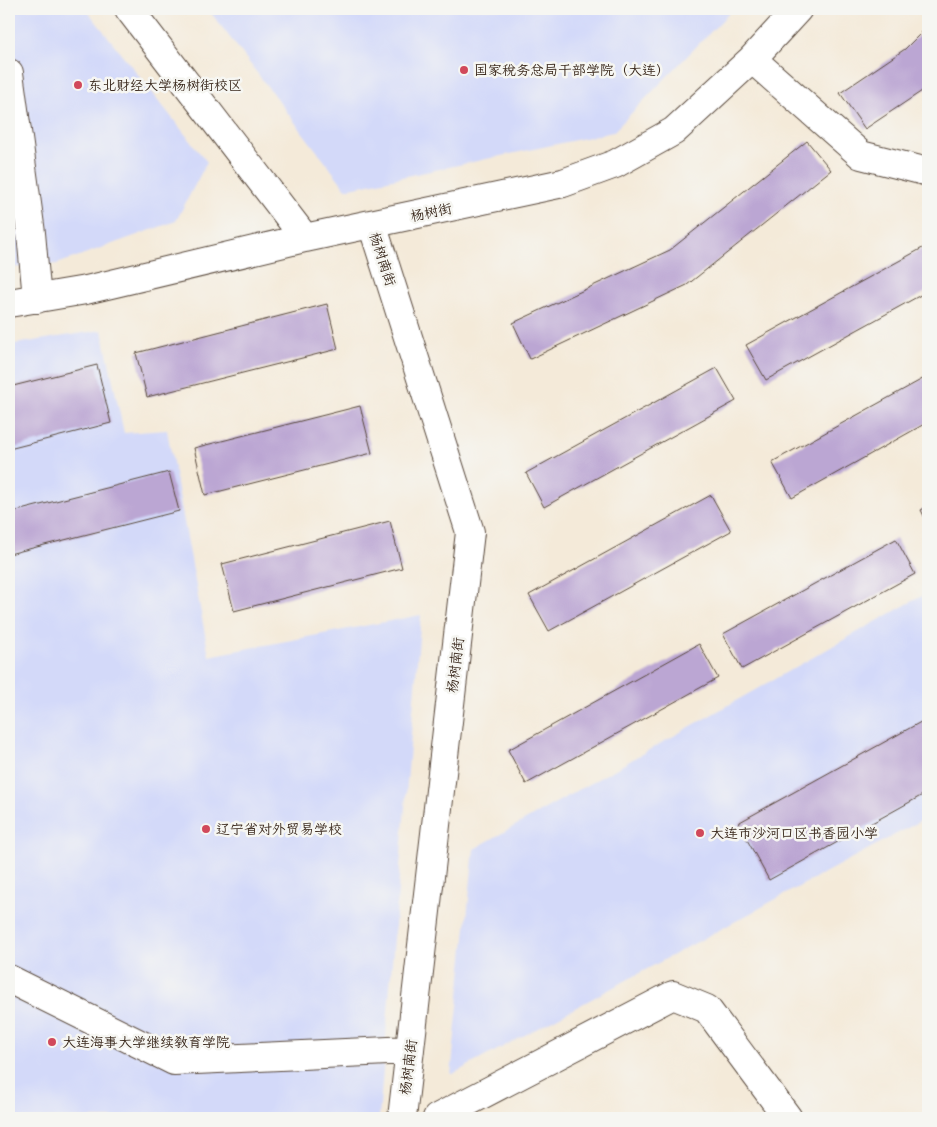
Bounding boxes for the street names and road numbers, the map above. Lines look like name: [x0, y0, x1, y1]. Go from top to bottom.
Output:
street label: 杨树街: [408, 197, 454, 226]
street label: 杨树南街: [365, 229, 402, 289]
street label: 杨树南街: [441, 636, 468, 694]
street label: 杨树南街: [394, 1038, 421, 1096]

